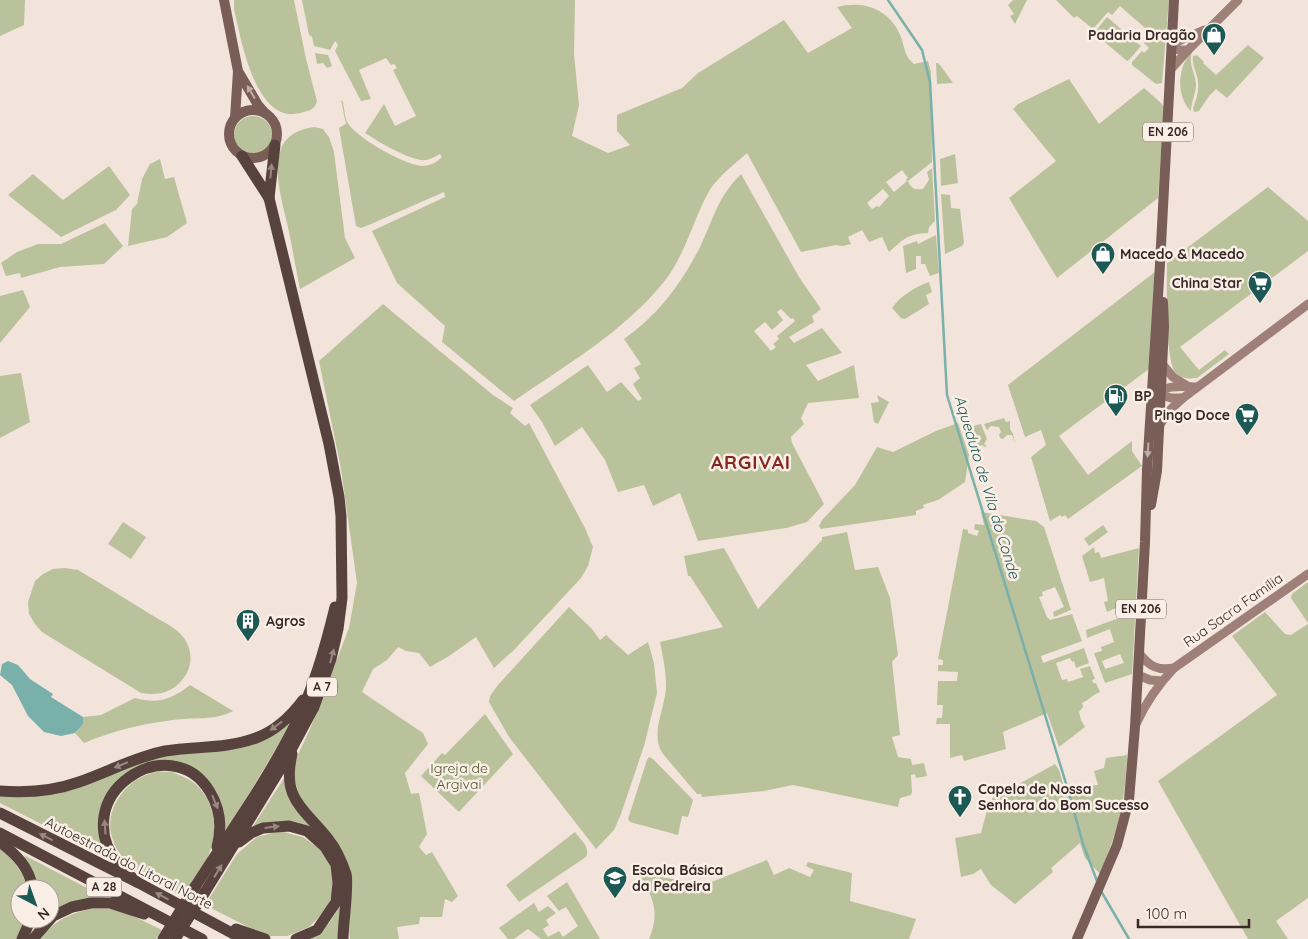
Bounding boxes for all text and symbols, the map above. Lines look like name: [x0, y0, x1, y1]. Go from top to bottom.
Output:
shop icon: Padaria Dragão: [1201, 22, 1227, 56]
place label: Padaria Dragão: [1088, 26, 1196, 44]
one-way arrow: [246, 86, 255, 99]
road number: EN 206: [1143, 122, 1193, 142]
one-way arrow: [268, 163, 276, 179]
shop icon: Macedo & Macedo: [1090, 241, 1116, 275]
place label: Macedo & Macedo: [1120, 245, 1245, 263]
supermarket icon: China Star: [1247, 270, 1273, 304]
place label: China Star: [1172, 274, 1242, 292]
fuel station icon: BP: [1103, 383, 1129, 417]
place label: BP: [1134, 387, 1152, 405]
water label: Aqueduto de Vila do Conde: [951, 393, 1025, 581]
supermarket icon: Pingo Doce: [1234, 402, 1260, 436]
place label: Pingo Doce: [1154, 406, 1230, 424]
one-way arrow: [1144, 443, 1152, 459]
district label: ARGIVAI: [711, 450, 791, 474]
street label: Rua Sacra Família: [1180, 569, 1286, 651]
road number: EN 206: [1116, 600, 1166, 618]
building icon: Agros: [235, 608, 261, 642]
place label: Agros: [266, 612, 305, 630]
one-way arrow: [328, 649, 336, 664]
road number: A 7: [307, 678, 337, 696]
one-way arrow: [270, 721, 283, 731]
park label: Igreja de Argivai: [430, 759, 488, 793]
one-way arrow: [113, 761, 128, 769]
place label: Capela de Nossa Senhora do Bom Sucesso: [978, 780, 1149, 814]
church icon: Capela de Nossa Senhora do Bom Sucesso: [947, 784, 973, 818]
one-way arrow: [211, 795, 219, 809]
street label: Autoestrada do Litoral Norte: [43, 813, 215, 913]
one-way arrow: [100, 819, 108, 835]
one-way arrow: [264, 823, 280, 831]
one-way arrow: [39, 833, 54, 841]
place label: Escola Básica da Pedreira: [632, 861, 723, 895]
one-way arrow: [213, 864, 222, 877]
school or university icon: Escola Básica da Pedreira: [602, 865, 628, 899]
road number: A 28: [86, 878, 122, 896]
north arrow: [10, 879, 60, 929]
one-way arrow: [155, 892, 169, 900]
scale bar: [1138, 896, 1249, 928]
text: 100 m: [1146, 904, 1187, 923]

